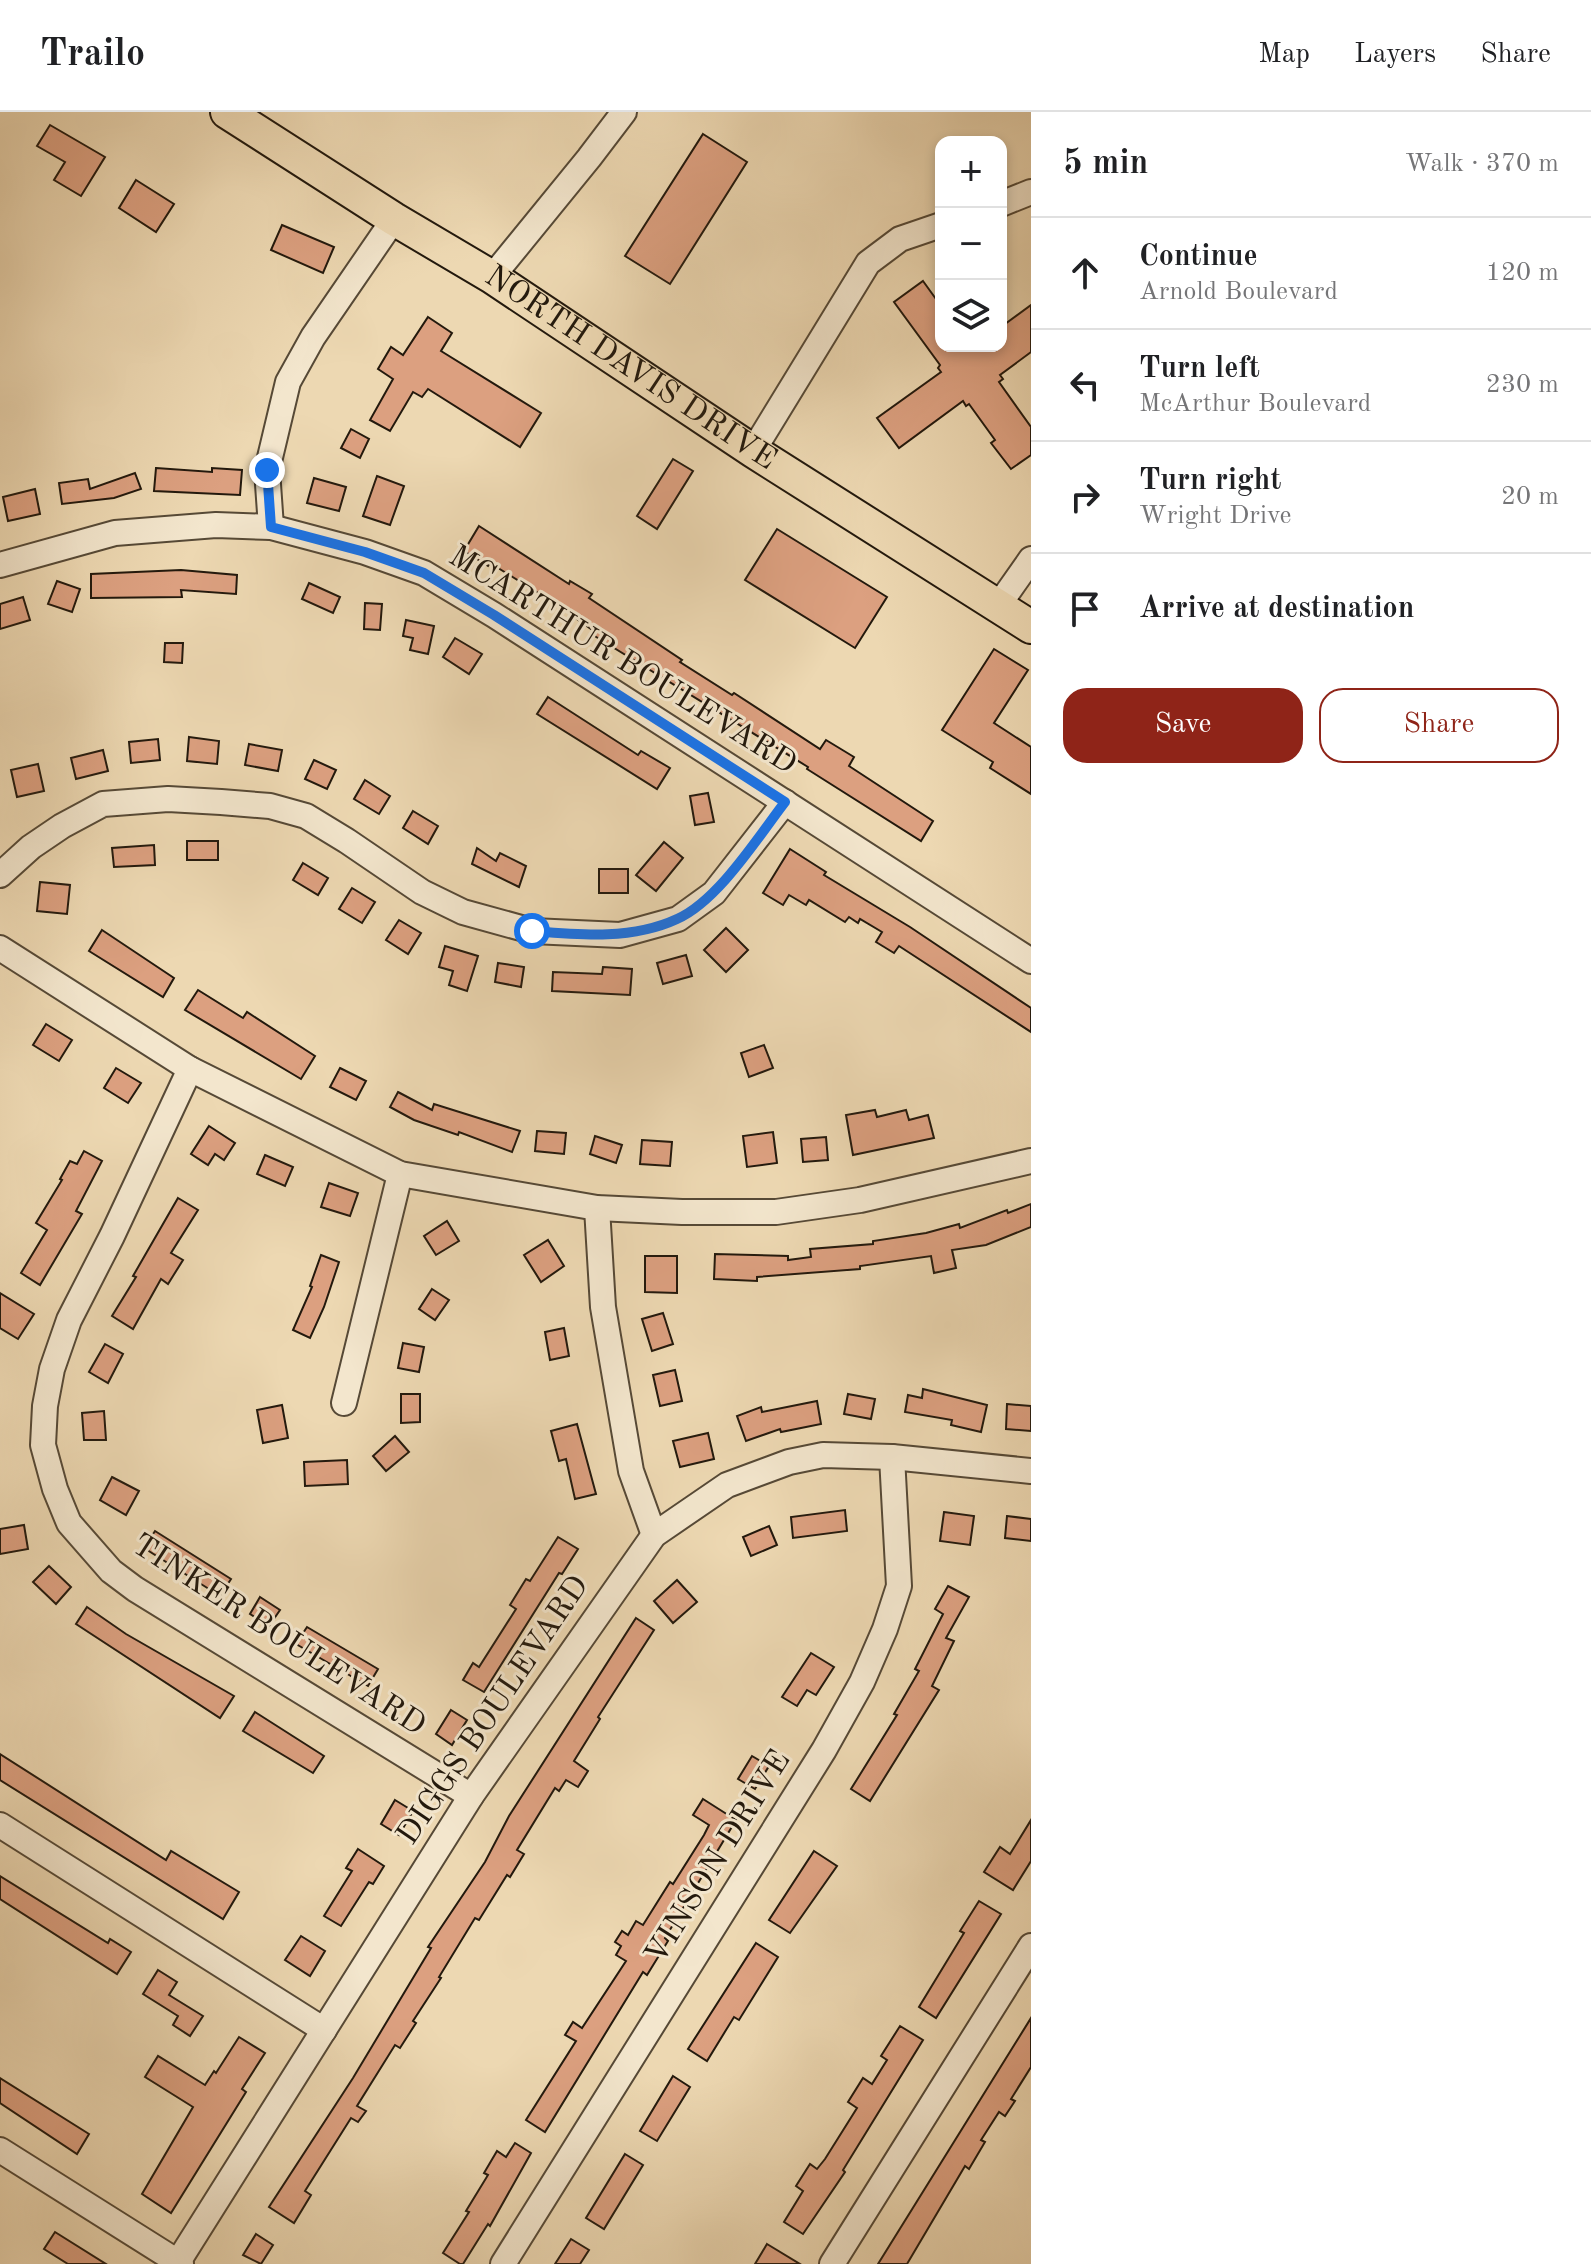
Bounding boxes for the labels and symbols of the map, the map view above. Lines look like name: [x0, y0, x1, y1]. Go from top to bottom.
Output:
street label: NORTH DAVIS DRIVE: [479, 261, 781, 477]
route end: [249, 452, 285, 488]
street label: MCARTHUR BOULEVARD: [442, 541, 802, 781]
route start: [514, 913, 550, 949]
street label: TINKER BOULEVARD: [126, 1529, 430, 1743]
street label: DIGGS BOULEVARD: [392, 1571, 596, 1851]
street label: VINSON DRIVE: [640, 1746, 798, 1970]

